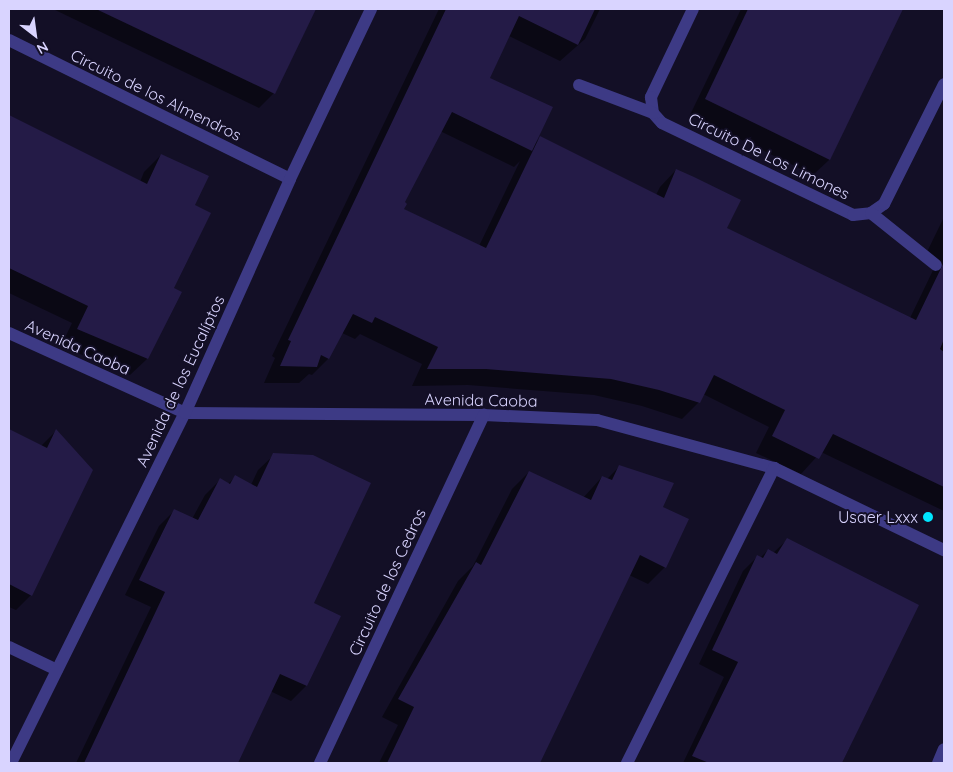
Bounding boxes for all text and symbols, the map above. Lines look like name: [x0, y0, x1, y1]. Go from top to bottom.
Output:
north arrow: [10, 10, 60, 60]
text: N: [34, 38, 51, 58]
street label: Circuito de los Almendros: [67, 45, 245, 145]
street label: Circuito De Los Limones: [685, 109, 853, 203]
street label: Avenida de los Eucalíptos: [132, 292, 228, 470]
street label: Avenida Caoba: [22, 315, 134, 379]
street label: Avenida Caoba: [424, 389, 538, 411]
street label: Circuito de los Cedros: [344, 505, 430, 659]
place label: Usaer Lxxx: [838, 507, 918, 527]
marker: Usaer Lxxx: [922, 511, 934, 523]

